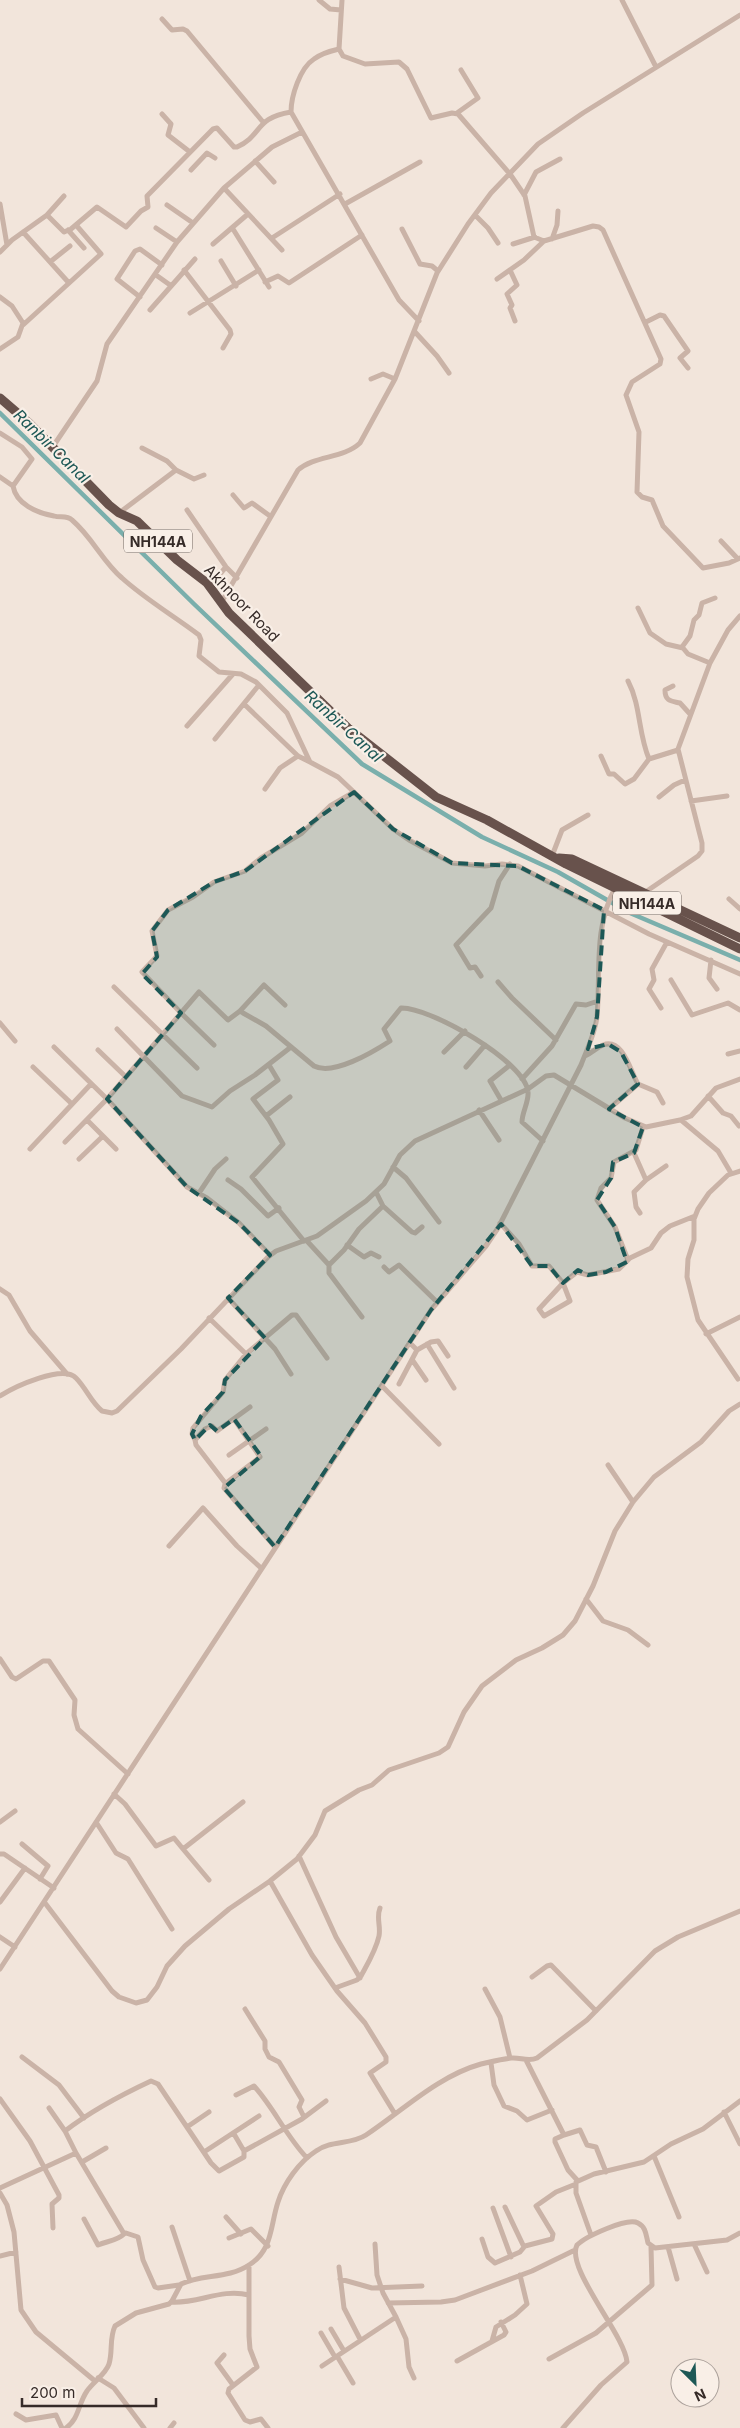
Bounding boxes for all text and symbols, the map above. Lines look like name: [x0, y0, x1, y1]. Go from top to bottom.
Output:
water label: Ranbir Canal: [10, 405, 94, 487]
road number: NH144A: [124, 530, 192, 552]
street label: Akhnoor Road: [200, 560, 284, 646]
water label: Ranbir Canal: [301, 686, 387, 766]
road number: NH144A: [613, 891, 681, 914]
north arrow: [670, 2358, 720, 2408]
scale bar: [22, 2376, 156, 2408]
text: 200 m: [30, 2383, 75, 2402]
text: N: [692, 2385, 709, 2405]

